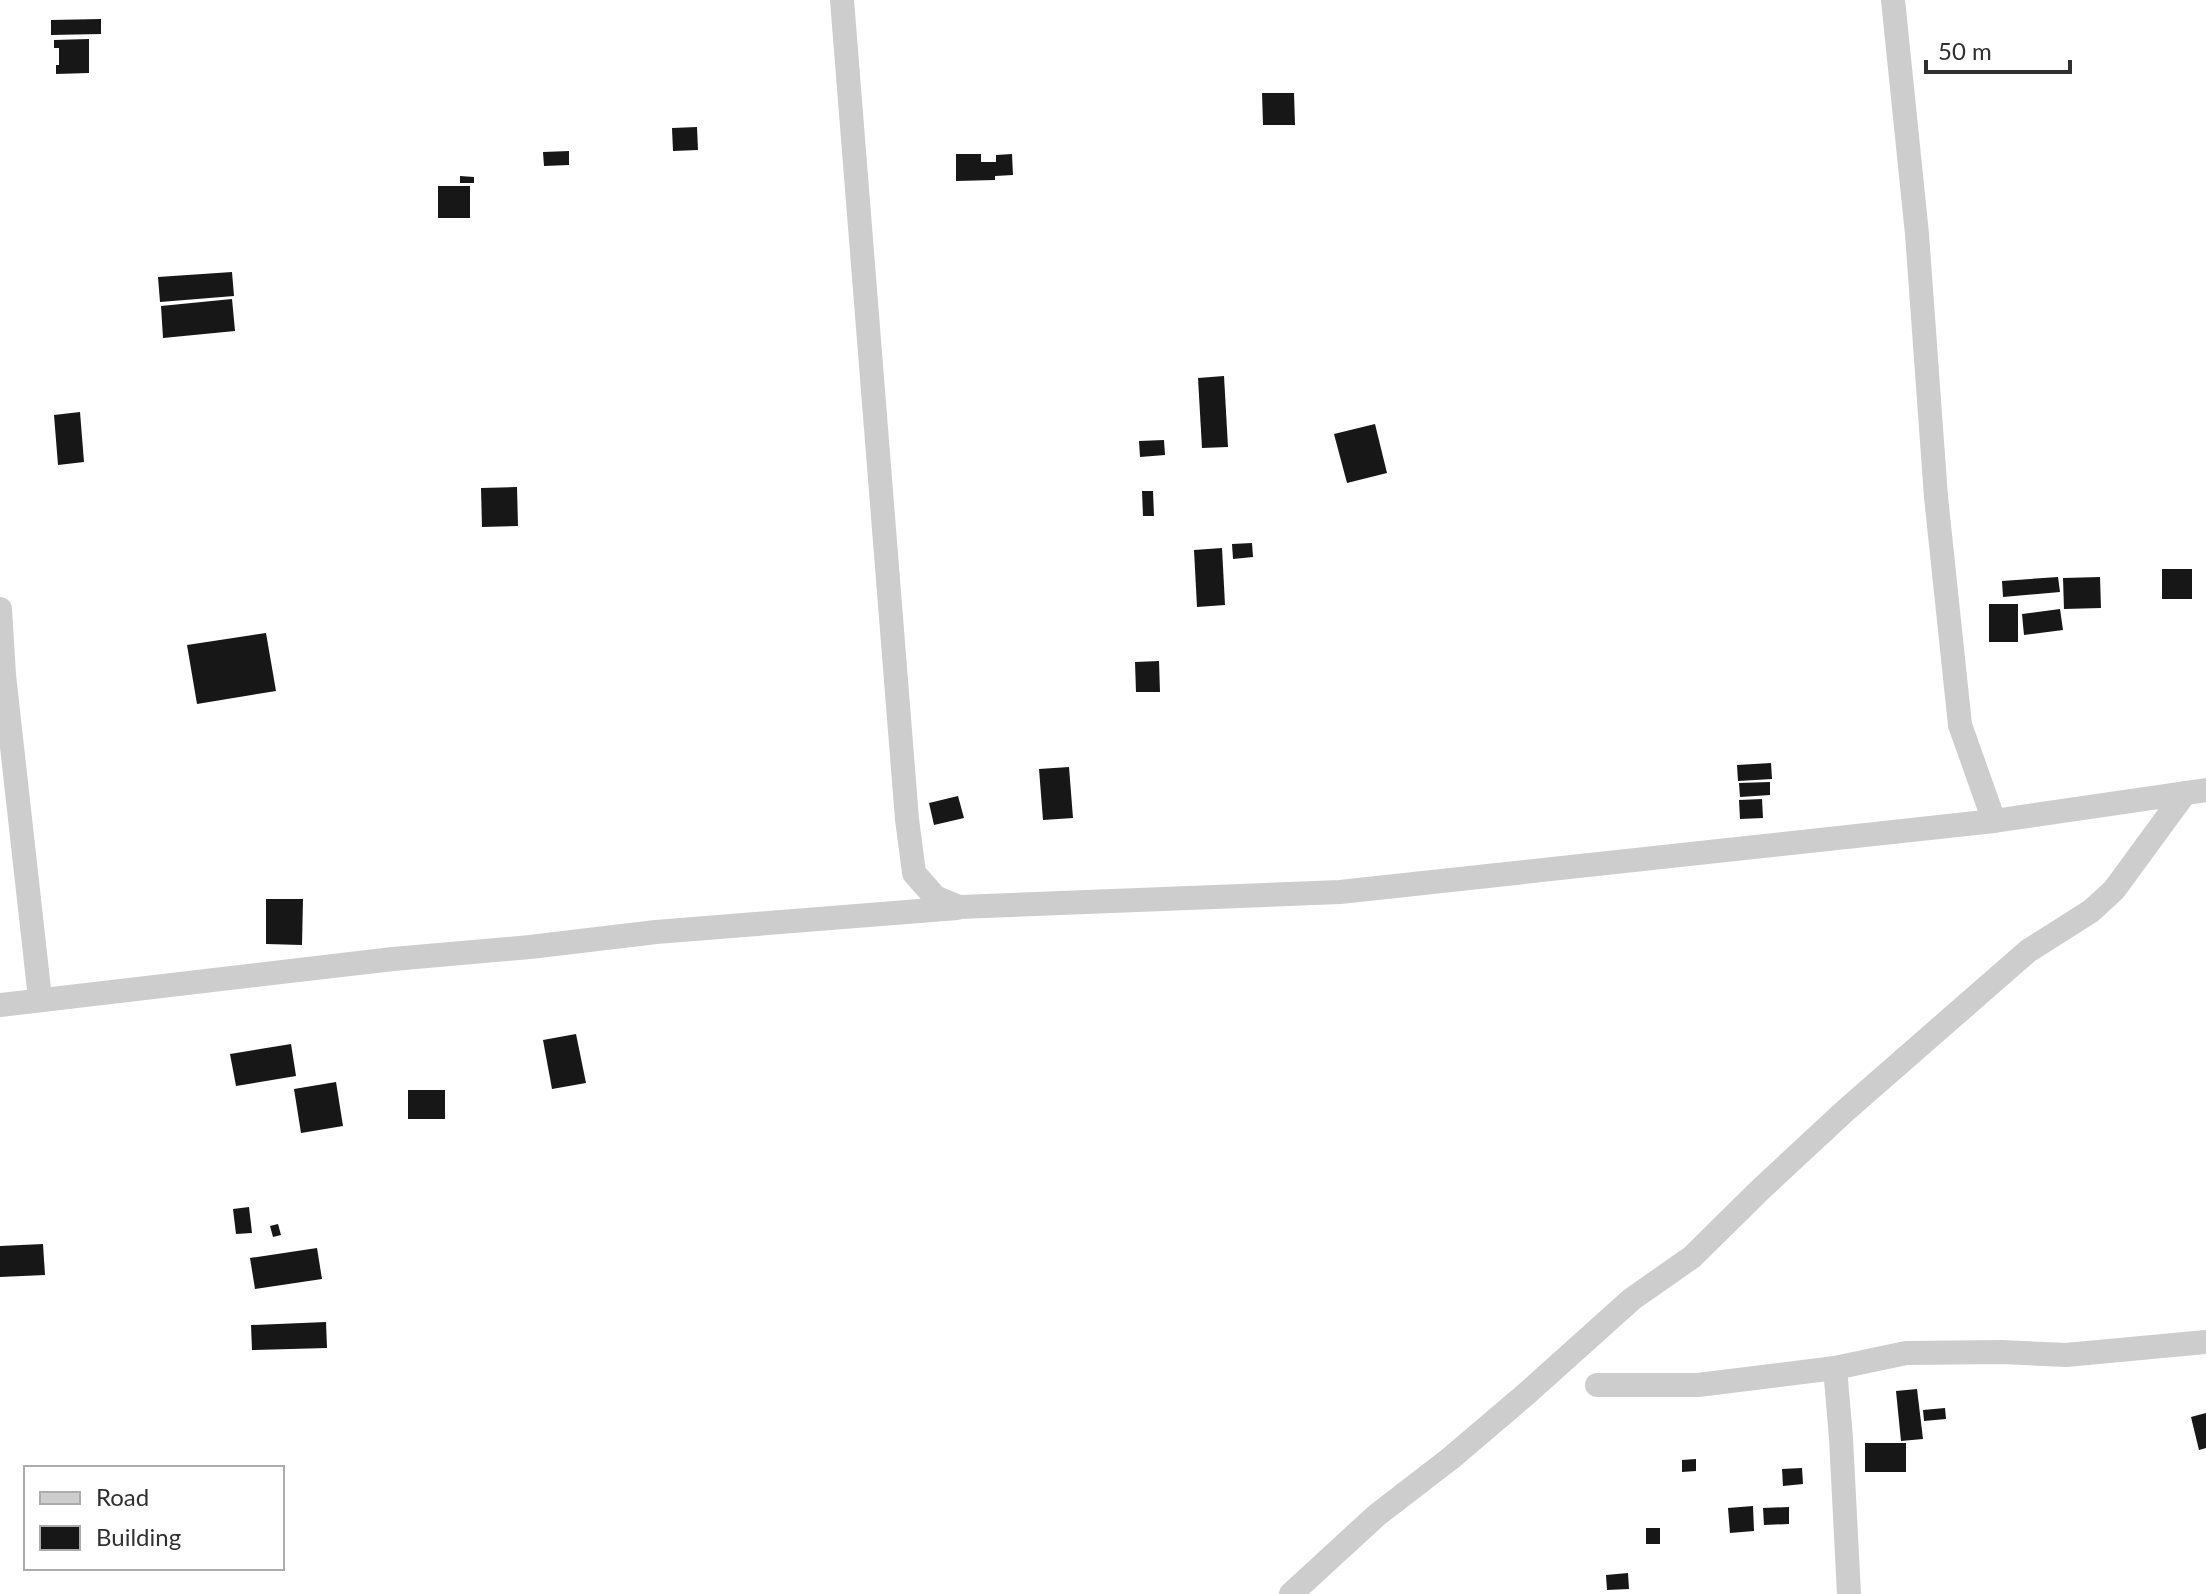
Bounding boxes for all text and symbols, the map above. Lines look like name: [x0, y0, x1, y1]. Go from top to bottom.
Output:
scale bar: [1926, 24, 2070, 74]
text: 50 m: [1938, 36, 1992, 65]
legend: [24, 1466, 284, 1570]
text: Road: [96, 1482, 149, 1511]
text: Building: [96, 1522, 181, 1551]

